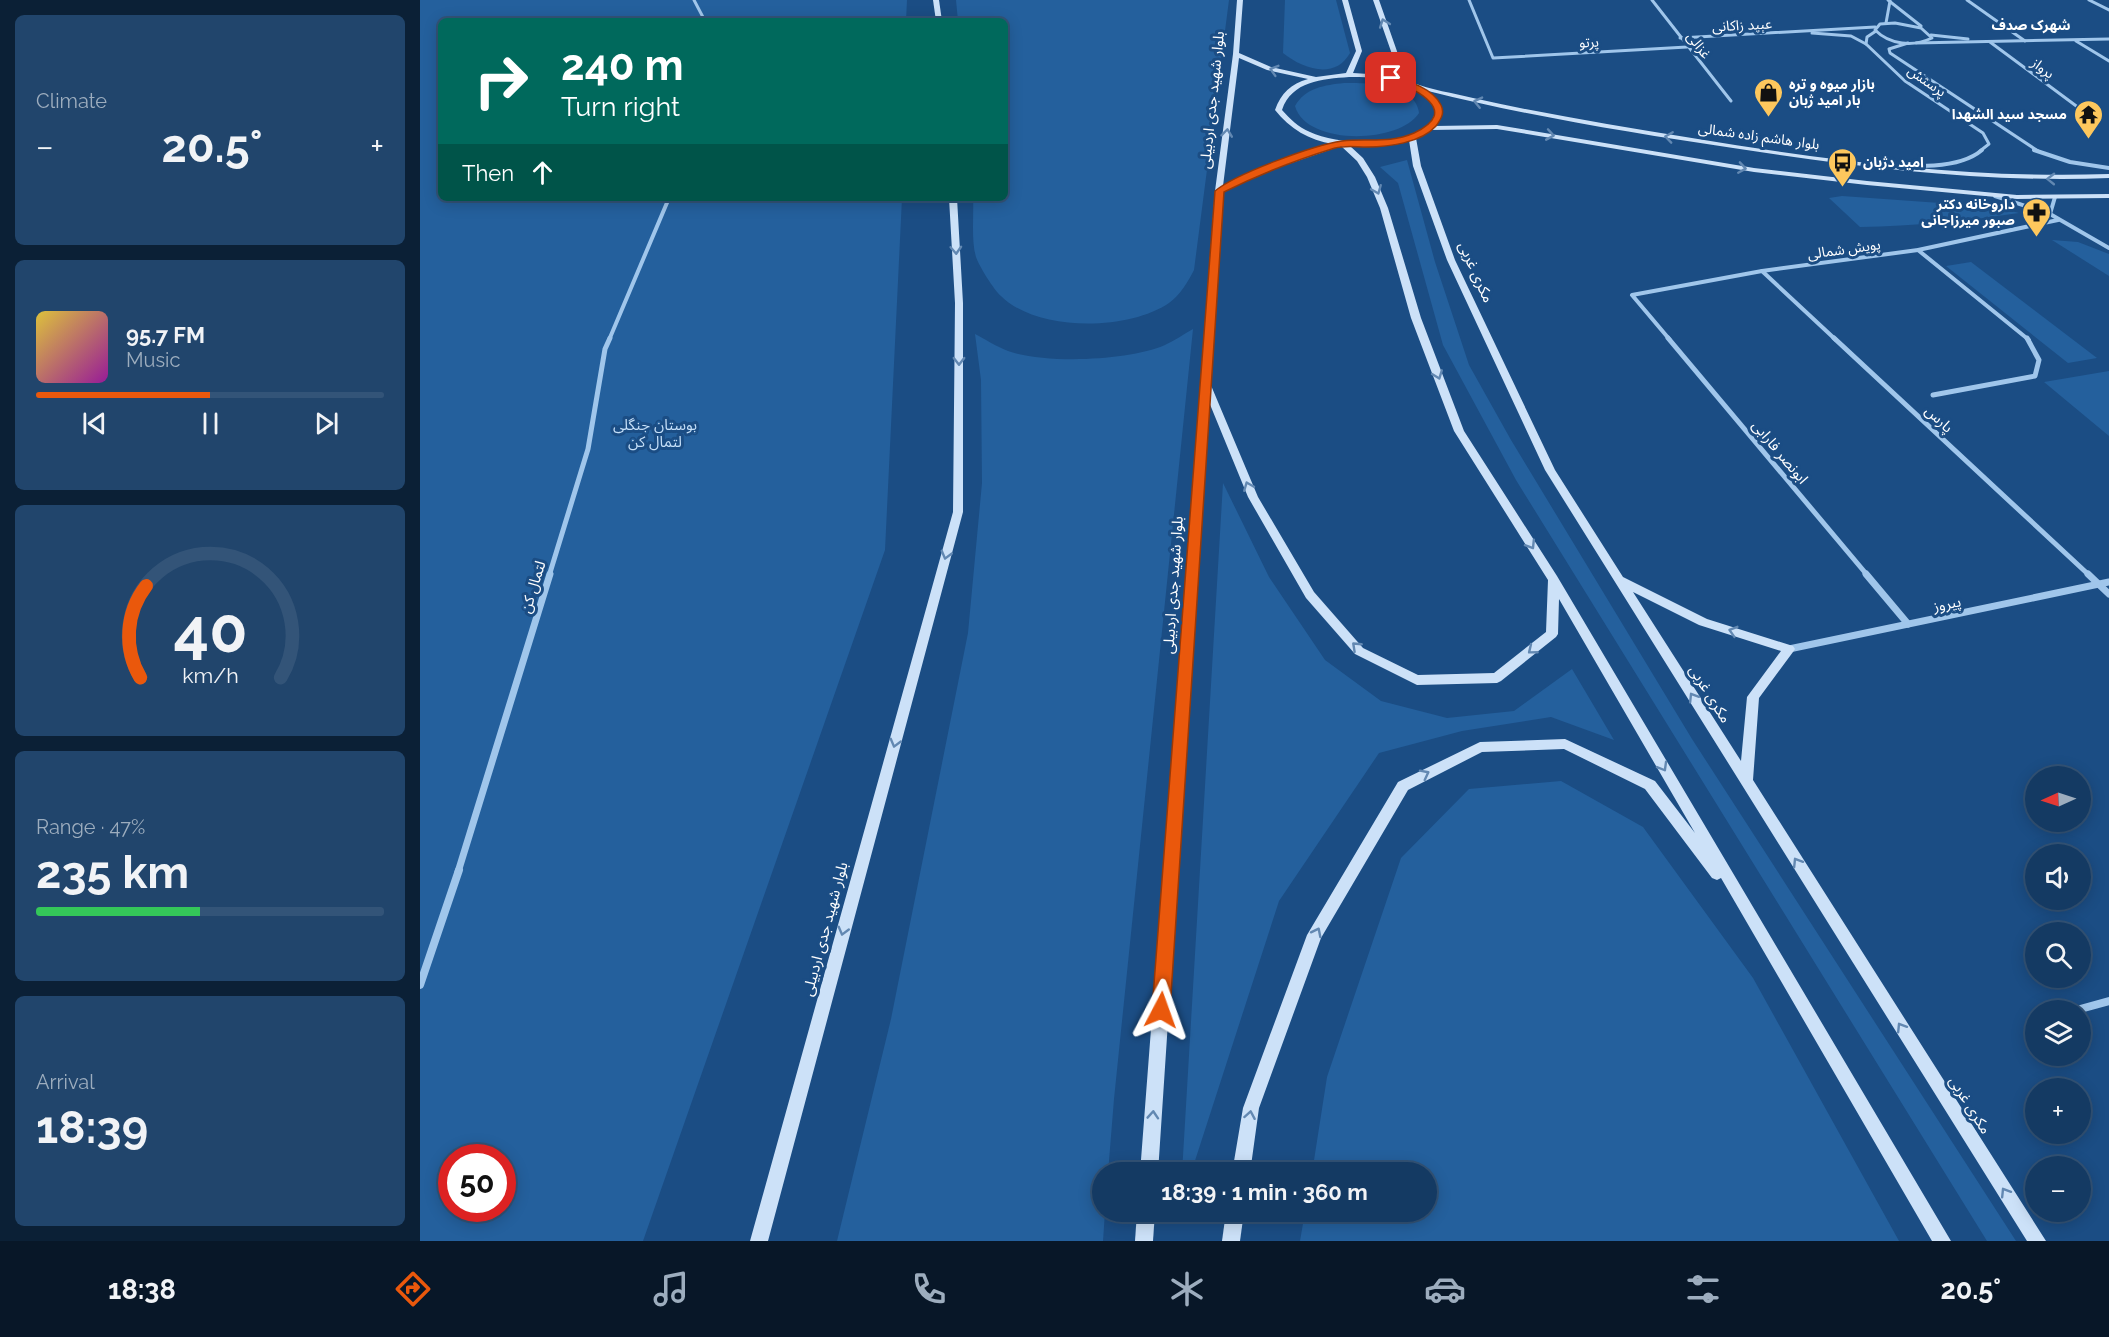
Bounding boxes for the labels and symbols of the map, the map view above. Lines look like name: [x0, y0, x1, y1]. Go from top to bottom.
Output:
street label: عبید زاکانی: [1712, 15, 1772, 36]
district label: شهرک صدف: [1991, 17, 2071, 34]
one-way arrow: [1379, 18, 1392, 29]
street label: غزالی: [1683, 28, 1714, 62]
street label: بلوار شهید جدی اردبیلی: [1196, 30, 1228, 170]
street label: پرتو: [1579, 33, 1600, 53]
pin: [1365, 52, 1416, 103]
street label: پرواز: [2026, 54, 2058, 83]
street label: پرستش: [1903, 62, 1949, 102]
one-way arrow: [1269, 65, 1280, 77]
shop icon: بازار میوه و تره بار امید ژبان: [1752, 76, 1784, 118]
place label: بازار میوه و تره بار امید ژبان: [1789, 76, 1875, 109]
one-way arrow: [1473, 96, 1483, 109]
temple icon: مسجد سید الشهدا: [2072, 98, 2104, 140]
place label: مسجد سید الشهدا: [1952, 106, 2067, 122]
street label: بلوار هاشم زاده شمالی: [1697, 120, 1821, 155]
one-way arrow: [1545, 128, 1555, 141]
one-way arrow: [1220, 129, 1232, 138]
one-way arrow: [1665, 131, 1674, 143]
bus stop icon: امید دژبان: [1826, 146, 1858, 188]
place label: امید دژبان: [1863, 154, 1924, 171]
one-way arrow: [1738, 161, 1747, 173]
one-way arrow: [2046, 173, 2055, 185]
one-way arrow: [1370, 184, 1382, 195]
place label: داروخانه دکتر صبور میرزاجانی: [1921, 196, 2015, 229]
pharmacy icon: داروخانه دکتر صبور میرزاجانی: [2020, 196, 2052, 238]
street label: پویش شمالی: [1807, 236, 1882, 264]
street label: مکری غربی: [1455, 239, 1497, 305]
one-way arrow: [949, 246, 962, 255]
one-way arrow: [953, 357, 965, 366]
one-way arrow: [1430, 369, 1443, 380]
street label: پارس: [1920, 401, 1957, 437]
park label: بوستان جنگلی لتمال کن: [613, 416, 697, 451]
street label: ابونصر فارابی: [1748, 417, 1812, 487]
one-way arrow: [1243, 481, 1255, 492]
street label: بلوار شهید جدی اردبیلی: [1159, 515, 1187, 655]
one-way arrow: [1524, 539, 1536, 549]
one-way arrow: [941, 549, 953, 560]
street label: لتمال کن: [517, 559, 550, 615]
street label: پیروز: [1930, 592, 1963, 617]
one-way arrow: [1728, 626, 1739, 638]
one-way arrow: [1353, 642, 1363, 653]
one-way arrow: [1528, 642, 1539, 653]
street label: مکری غربی: [1685, 662, 1735, 726]
one-way arrow: [1688, 693, 1700, 703]
one-way arrow: [890, 737, 902, 748]
one-way arrow: [1655, 761, 1667, 771]
north arrow: [2025, 766, 2091, 832]
one-way arrow: [1419, 770, 1430, 782]
one-way arrow: [1793, 858, 1804, 869]
street label: بلوار شهید جدی اردبیلی: [798, 860, 852, 998]
one-way arrow: [838, 926, 851, 936]
one-way arrow: [1310, 928, 1321, 939]
position arrow: [1129, 978, 1193, 1042]
one-way arrow: [1897, 1023, 1909, 1033]
street label: مکری غربی: [1945, 1073, 1995, 1137]
one-way arrow: [1146, 1110, 1159, 1119]
one-way arrow: [1243, 1111, 1256, 1121]
speed limit sign: 50: [438, 1144, 516, 1222]
one-way arrow: [2002, 1187, 2013, 1198]

